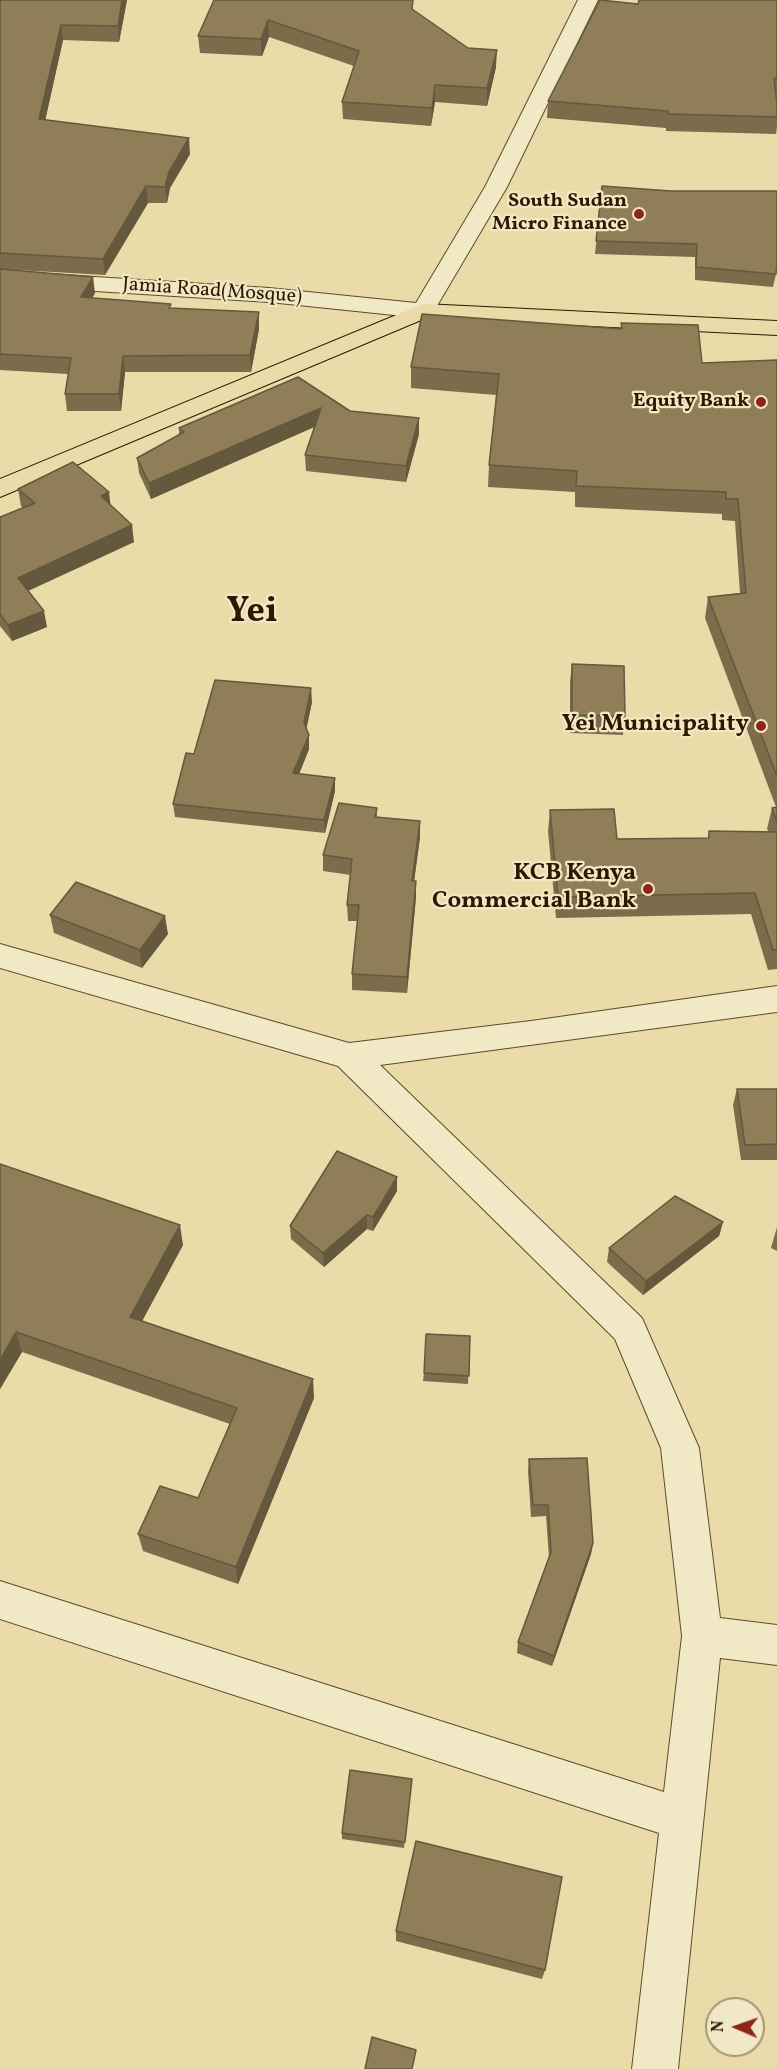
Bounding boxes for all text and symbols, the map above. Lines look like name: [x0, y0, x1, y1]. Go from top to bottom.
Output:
place label: South Sudan Micro Finance: [492, 190, 627, 237]
marker: South Sudan Micro Finance: [632, 207, 646, 221]
street label: Jamia Road(Mosque): [121, 274, 303, 310]
place label: Equity Bank: [633, 390, 749, 414]
marker: Equity Bank: [754, 395, 768, 409]
district label: Yei: [226, 592, 278, 636]
place label: Yei Municipality: [562, 712, 749, 740]
marker: Yei Municipality: [754, 719, 768, 733]
place label: KCB Kenya Commercial Bank: [432, 861, 636, 917]
marker: KCB Kenya Commercial Bank: [641, 882, 655, 896]
north arrow: [705, 1997, 765, 2057]
text: N: [708, 2020, 730, 2033]

